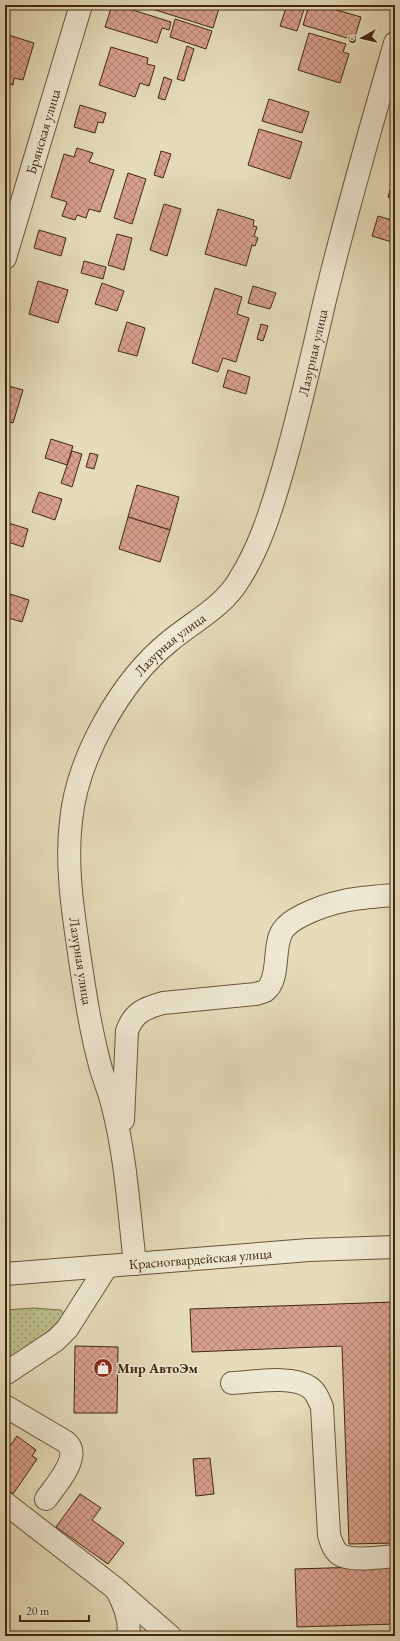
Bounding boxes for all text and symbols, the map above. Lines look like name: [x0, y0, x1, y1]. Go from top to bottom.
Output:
north arrow: [342, 18, 382, 58]
text: С: [345, 34, 360, 44]
street label: Брянская улица: [22, 86, 64, 176]
street label: Лазурная улица: [294, 307, 332, 398]
street label: Лазурная улица: [130, 608, 209, 680]
street label: Лазурная улица: [65, 916, 97, 1007]
street label: Красногвардейская улица: [128, 1244, 273, 1273]
shop icon: Мир АвтоЭм: [92, 1357, 114, 1379]
place label: Мир АвтоЭм: [117, 1359, 199, 1377]
scale bar: [20, 1597, 89, 1623]
text: 20 m: [26, 1603, 50, 1619]

